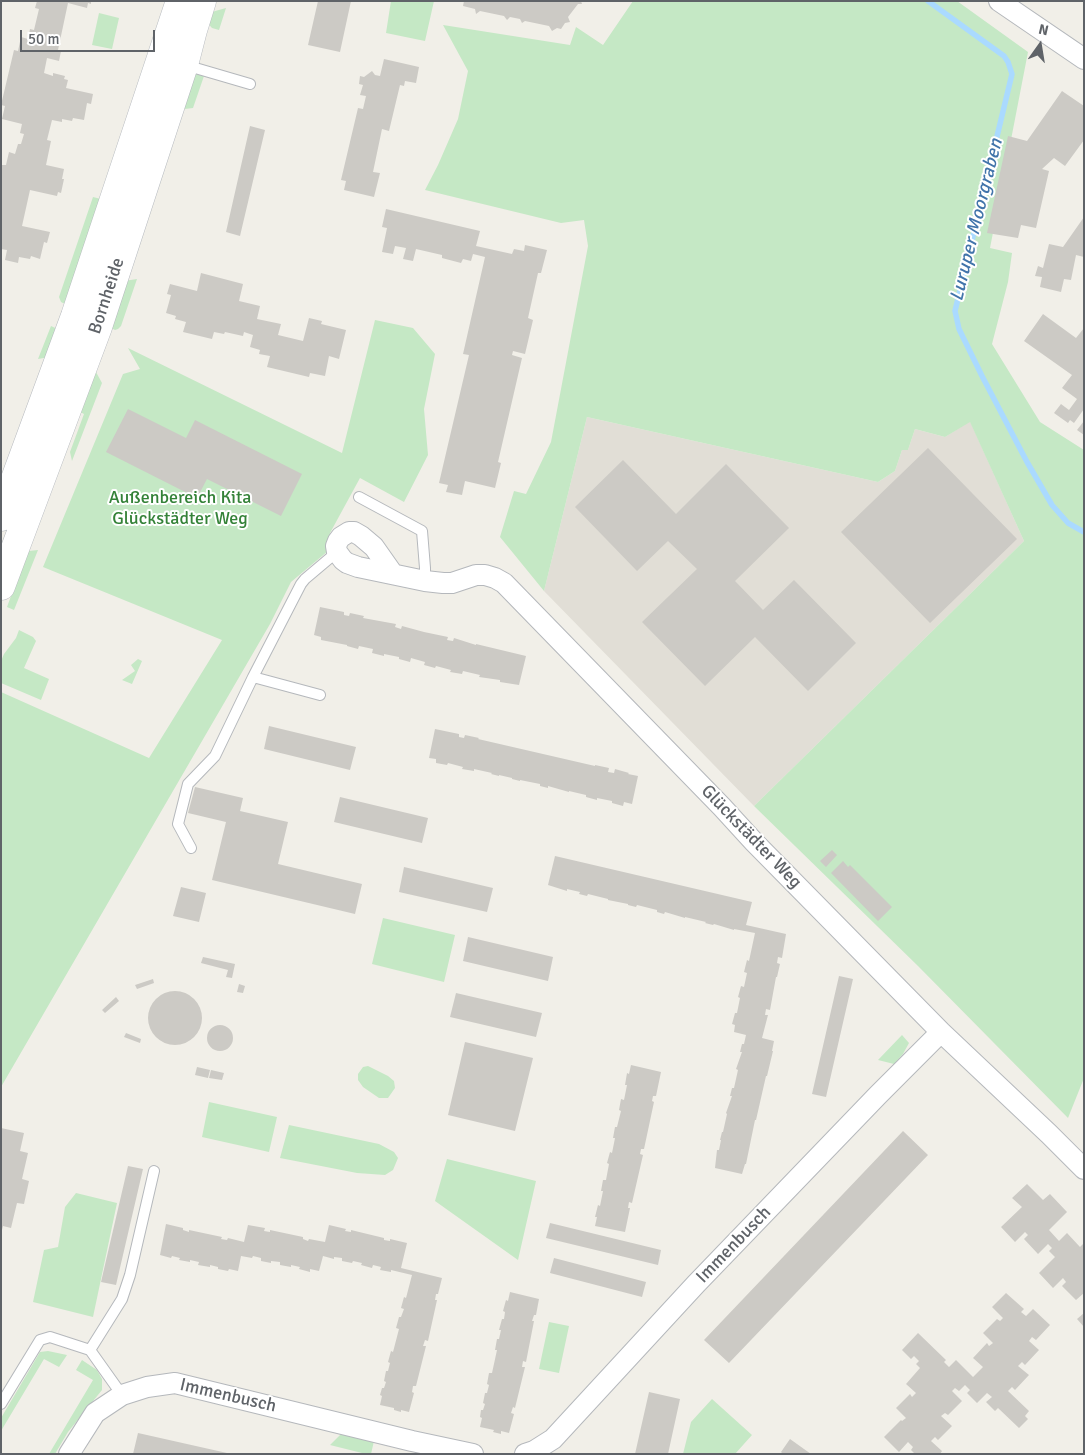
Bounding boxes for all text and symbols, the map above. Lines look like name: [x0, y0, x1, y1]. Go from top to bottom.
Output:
scale bar: [22, 20, 158, 52]
north arrow: [1015, 20, 1065, 70]
text: N: [1037, 21, 1050, 39]
text: 50 m: [28, 30, 59, 48]
water label: Luruper Moorgraben: [946, 137, 1008, 303]
street label: Bornheide: [85, 255, 129, 337]
park label: Außenbereich Kita Glückstädter Weg: [109, 487, 251, 530]
street label: Glückstädter Weg: [696, 781, 806, 893]
street label: Immenbusch: [692, 1202, 776, 1288]
street label: Immenbusch: [178, 1374, 278, 1418]

